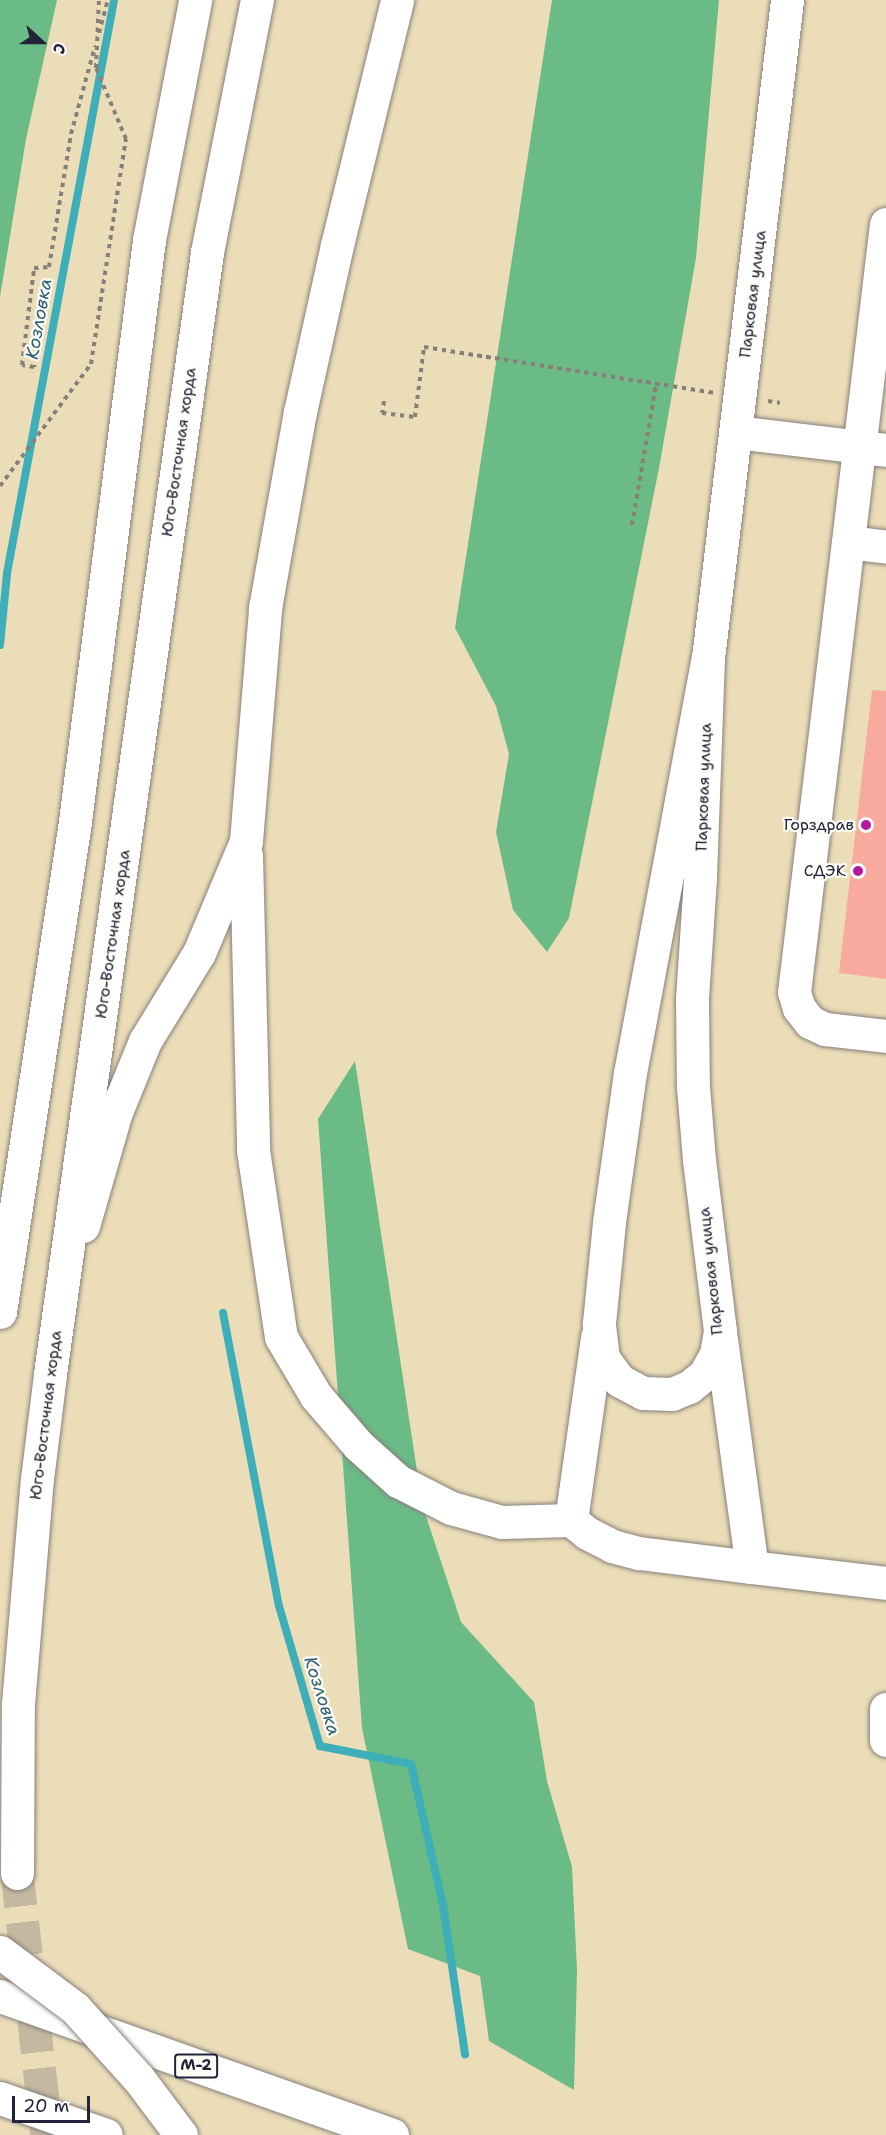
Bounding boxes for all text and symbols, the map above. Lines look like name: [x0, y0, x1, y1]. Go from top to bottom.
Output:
north arrow: [12, 12, 72, 72]
text: С: [48, 40, 71, 57]
street label: Парковая улица: [736, 229, 770, 359]
water label: Козловка: [21, 277, 57, 361]
street label: Юго-Восточная хорда: [158, 366, 200, 538]
street label: Парковая улица: [692, 723, 716, 851]
place label: Горздрав: [784, 815, 854, 835]
marker: Горздрав: [859, 818, 873, 832]
street label: Юго-Восточная хорда: [92, 848, 134, 1020]
place label: СДЭК: [804, 861, 846, 881]
marker: СДЭК: [851, 864, 865, 878]
street label: Парковая улица: [695, 1206, 727, 1336]
street label: Юго-Восточная хорда: [26, 1329, 66, 1501]
water label: Козловка: [299, 1654, 345, 1738]
road number: М-2: [174, 2054, 218, 2078]
scale bar: [15, 2084, 93, 2122]
text: 20 m: [23, 2094, 69, 2118]

